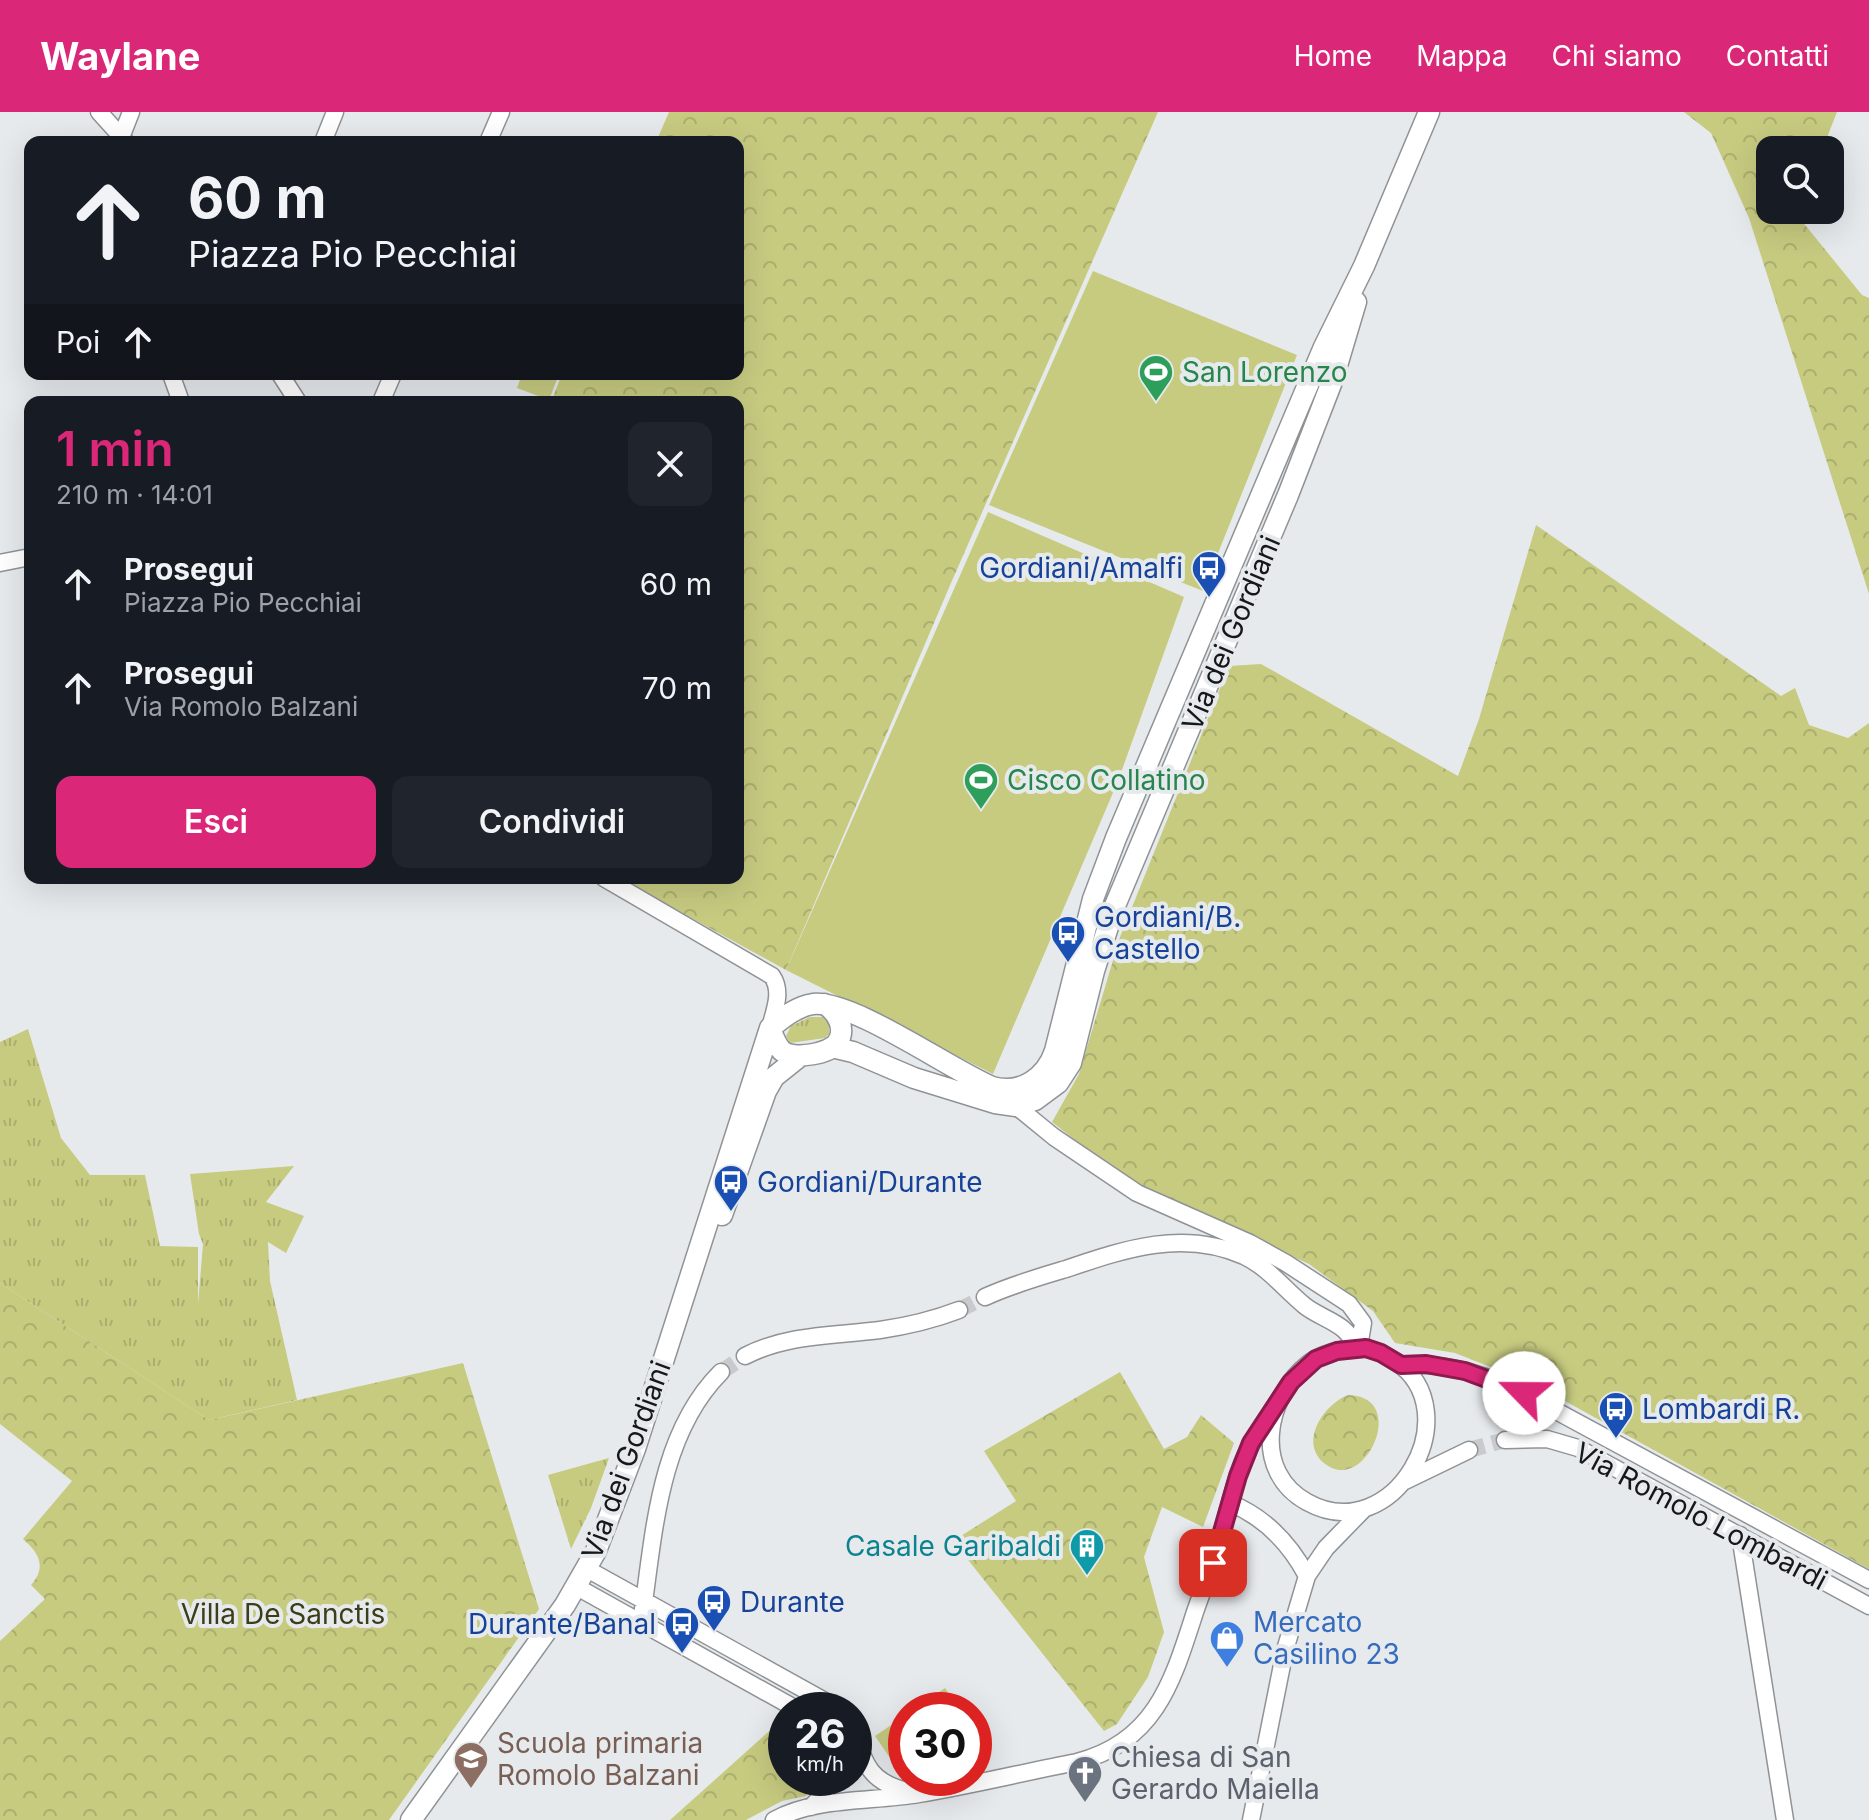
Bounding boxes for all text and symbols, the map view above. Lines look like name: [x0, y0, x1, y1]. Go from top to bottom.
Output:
text: Waylane: [40, 33, 200, 79]
text: Home: [1294, 39, 1372, 73]
text: Mappa: [1416, 39, 1508, 73]
text: Chi siamo: [1552, 39, 1682, 73]
text: Contatti: [1726, 39, 1829, 73]
map controls: [1756, 136, 1844, 224]
button: search: [1756, 136, 1844, 224]
text: 60 m: [188, 164, 327, 232]
icon: ahead: [56, 168, 160, 272]
text: Piazza Pio Pecchiai: [188, 232, 517, 276]
icon: ahead: [116, 320, 160, 364]
text: Poi: [56, 324, 100, 360]
sports icon: San Lorenzo: [1137, 353, 1175, 403]
place label: San Lorenzo: [1182, 355, 1348, 389]
text: 1 min: [56, 419, 174, 478]
button: close: [628, 422, 712, 506]
text: 210 m · 14:01: [56, 479, 213, 510]
street label: Via dei Gordiani: [1175, 530, 1287, 736]
bus stop icon: Gordiani/Amalfi: [1190, 549, 1228, 599]
text: Prosegui: [124, 551, 254, 587]
place label: Gordiani/Amalfi: [979, 551, 1183, 585]
icon: ahead: [56, 562, 100, 606]
text: 60 m: [640, 566, 712, 602]
text: Piazza Pio Pecchiai: [124, 587, 362, 618]
text: Prosegui: [124, 655, 254, 691]
icon: ahead: [56, 666, 100, 710]
text: 70 m: [642, 670, 712, 706]
text: Via Romolo Balzani: [124, 691, 358, 722]
sports icon: Cisco Collatino: [962, 761, 1000, 811]
place label: Cisco Collatino: [1007, 763, 1205, 797]
button: Esci: [56, 776, 376, 868]
button: Condividi: [392, 776, 712, 868]
place label: Gordiani/B. Castello: [1094, 900, 1241, 966]
bus stop icon: Gordiani/B. Castello: [1049, 914, 1087, 964]
bus stop icon: Gordiani/Durante: [712, 1163, 750, 1213]
place label: Gordiani/Durante: [757, 1165, 983, 1199]
position arrow: [1482, 1351, 1566, 1435]
street label: Via dei Gordiani: [574, 1356, 678, 1564]
bus stop icon: Lombardi R.: [1597, 1390, 1635, 1440]
place label: Lombardi R.: [1642, 1392, 1800, 1426]
street label: Via Romolo Lombardi: [1569, 1435, 1833, 1597]
building icon: Casale Garibaldi: [1068, 1527, 1106, 1577]
place label: Casale Garibaldi: [845, 1529, 1061, 1563]
pin: [1179, 1529, 1247, 1597]
icon: arrive: [1191, 1541, 1235, 1585]
bus stop icon: Durante: [695, 1583, 733, 1633]
place label: Durante: [740, 1585, 845, 1619]
park label: Villa De Sanctis: [181, 1597, 385, 1631]
bus stop icon: Durante/Banal: [663, 1605, 701, 1655]
place label: Mercato Casilino 23: [1253, 1605, 1400, 1671]
place label: Durante/Banal: [468, 1607, 656, 1641]
shop icon: Mercato Casilino 23: [1208, 1619, 1246, 1669]
speed limit sign: 30: [888, 1692, 992, 1796]
text: 26: [794, 1709, 846, 1758]
place label: Scuola primaria Romolo Balzani: [497, 1726, 703, 1792]
school or university icon: Scuola primaria Romolo Balzani: [452, 1740, 490, 1790]
place label: Chiesa di San Gerardo Maiella: [1111, 1740, 1320, 1806]
text: km/h: [796, 1752, 844, 1776]
church icon: Chiesa di San Gerardo Maiella: [1066, 1754, 1104, 1804]

